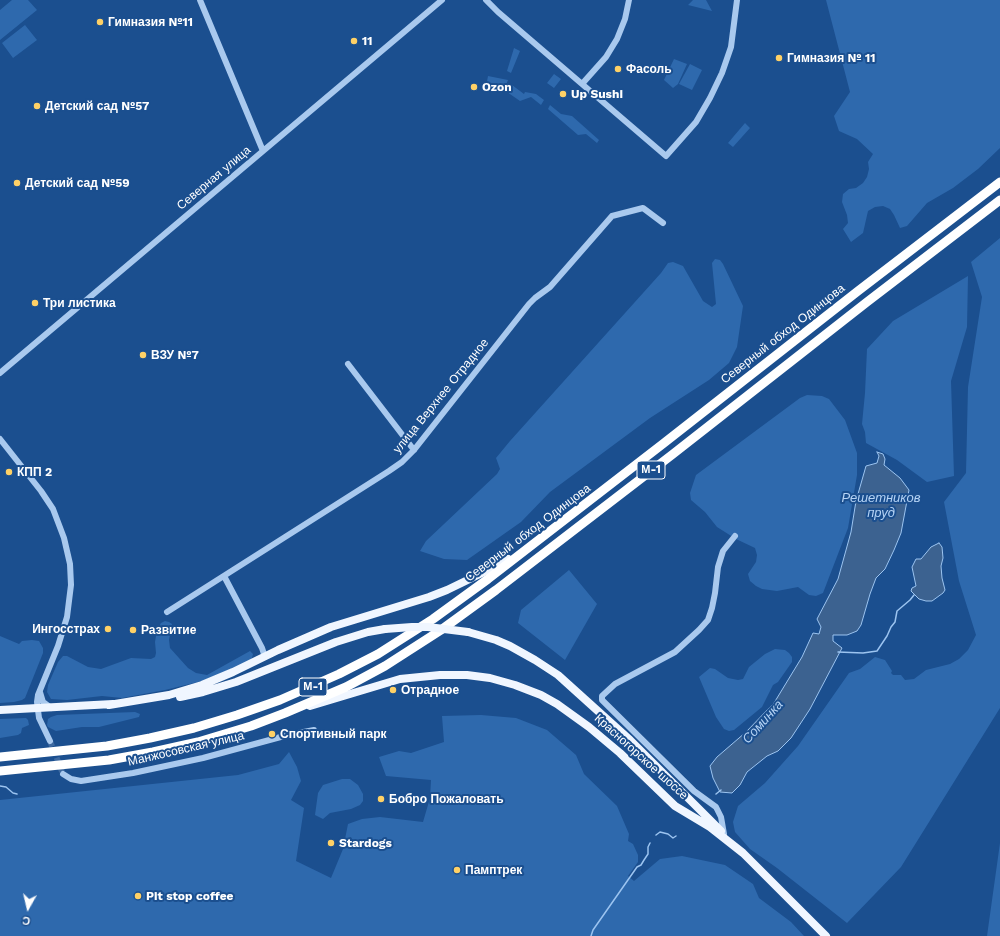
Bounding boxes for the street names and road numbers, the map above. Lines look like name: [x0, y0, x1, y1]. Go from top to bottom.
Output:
street label: Северная улица: [174, 143, 254, 213]
street label: Северный обход Одинцова: [718, 281, 848, 387]
street label: улица Верхнее Отрадное: [390, 336, 492, 456]
road number: М-1: [637, 461, 665, 479]
street label: Северный обход Одинцова: [462, 481, 594, 585]
road number: М-1: [299, 678, 327, 696]
street label: Красногорское шоссе: [591, 711, 691, 803]
street label: Манжосовская улица: [126, 729, 246, 769]

